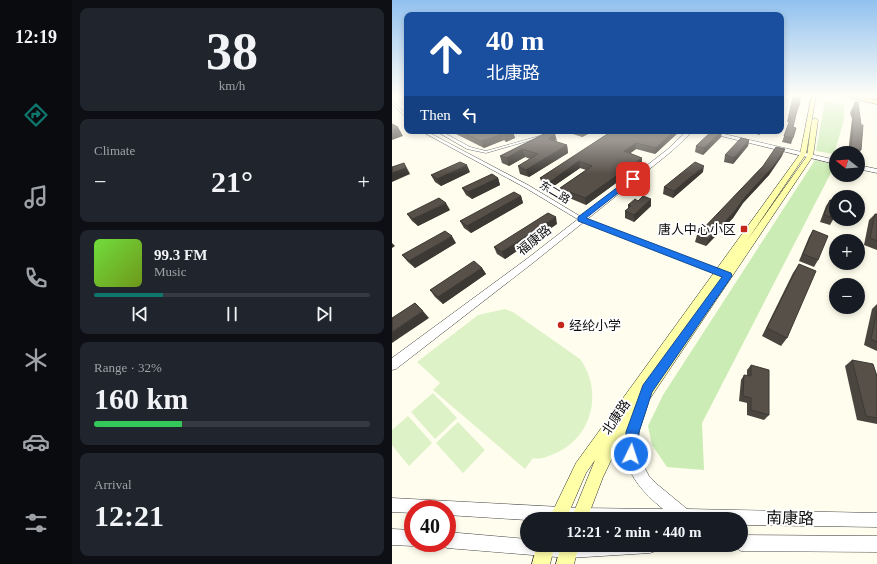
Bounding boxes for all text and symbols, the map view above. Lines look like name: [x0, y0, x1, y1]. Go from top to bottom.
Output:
text: 38: [206, 23, 258, 80]
text: 40 m: [486, 25, 544, 56]
text: 12:19: [15, 27, 57, 47]
icon: ahead: [420, 28, 472, 80]
text: 北康路: [486, 63, 540, 83]
text: km/h: [219, 78, 245, 93]
icon: directions: [22, 101, 50, 129]
icon: left: [459, 104, 481, 126]
text: Then: [420, 107, 451, 123]
text: Climate: [94, 143, 135, 158]
north arrow: [829, 146, 865, 182]
map controls: [829, 146, 865, 314]
pin: [616, 162, 650, 196]
text: 21°: [211, 165, 253, 198]
icon: arrive: [622, 168, 644, 190]
text: −: [94, 169, 106, 194]
text: +: [358, 169, 370, 194]
street label: 东二路: [538, 178, 572, 206]
icon: music: [22, 183, 50, 211]
button: search: [829, 190, 865, 226]
street label: 福康路: [514, 222, 554, 258]
place label: 唐人中心小区: [658, 222, 736, 237]
marker: 唐人中心小区: [739, 224, 749, 234]
button: +: [829, 234, 865, 270]
text: 99.3 FM: [154, 247, 207, 263]
icon: phone: [22, 264, 50, 292]
text: Music: [154, 264, 187, 279]
button: −: [829, 278, 865, 314]
icon: previous: [129, 303, 151, 325]
icon: pause: [221, 303, 243, 325]
icon: next: [313, 303, 335, 325]
place label: 经纶小学: [569, 318, 621, 333]
marker: 经纶小学: [556, 320, 566, 330]
icon: climate: [22, 346, 50, 374]
text: Range · 32%: [94, 360, 162, 375]
text: 160 km: [94, 382, 188, 415]
street label: 北康路: [599, 397, 633, 437]
icon: car: [22, 428, 50, 456]
position arrow: [610, 433, 652, 475]
text: Arrival: [94, 477, 132, 492]
text: 12:21: [94, 499, 164, 532]
speed limit sign: 40: [404, 500, 456, 552]
icon: filters: [22, 509, 50, 537]
street label: 南康路: [766, 509, 814, 527]
text: 12:21 · 2 min · 440 m: [567, 524, 702, 540]

